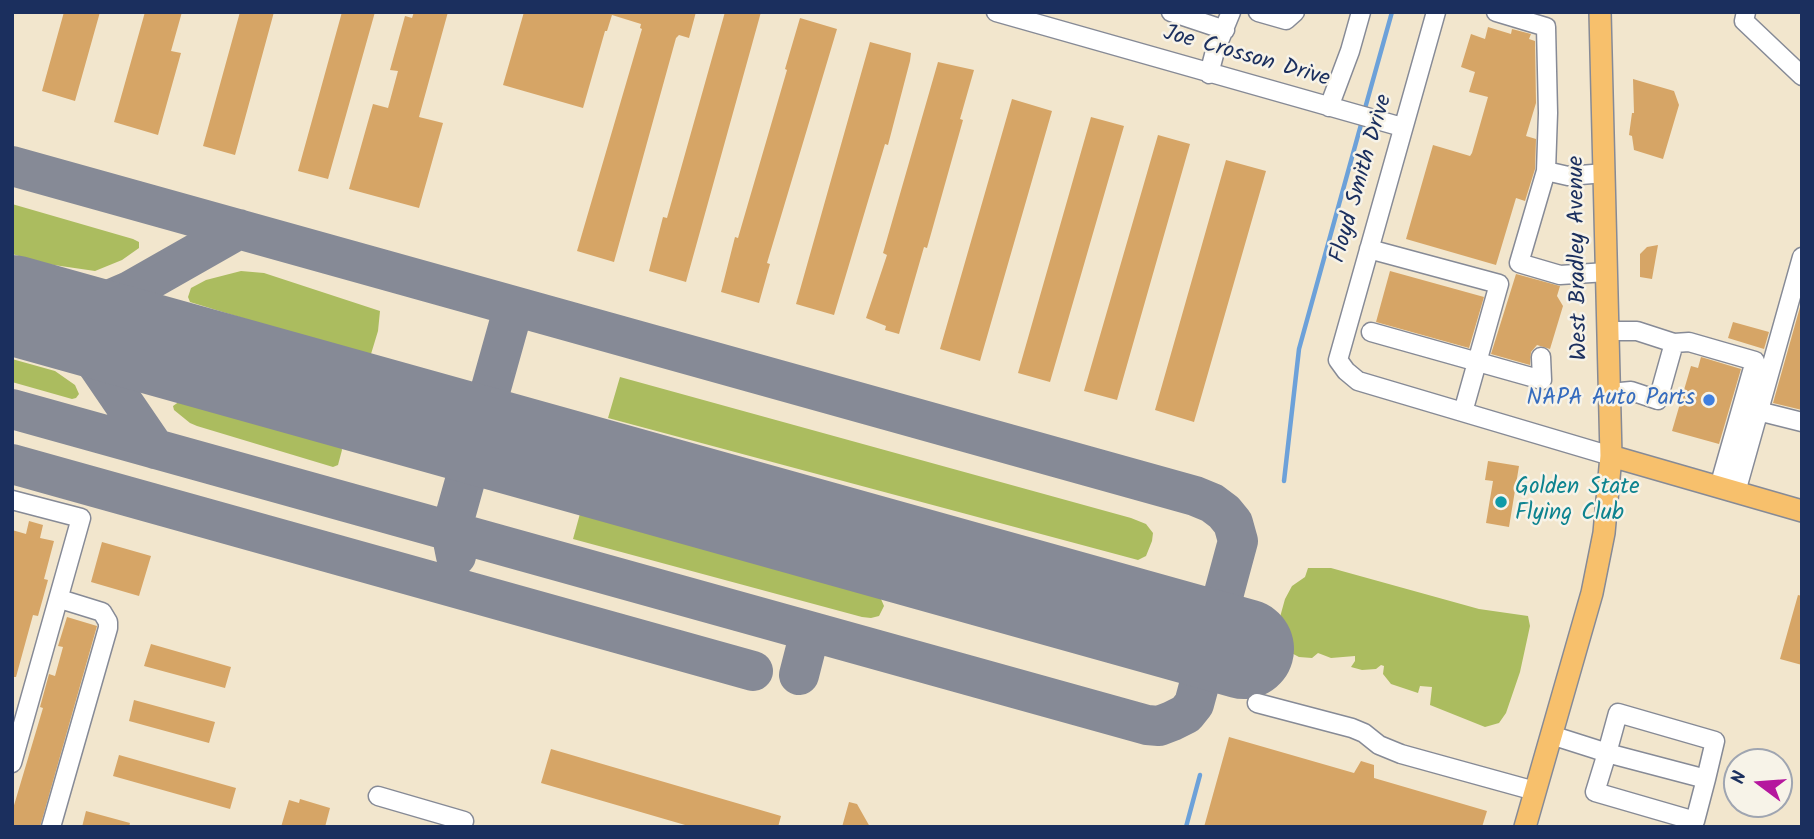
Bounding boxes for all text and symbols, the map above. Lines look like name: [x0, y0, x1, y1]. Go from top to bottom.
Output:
street label: Joe Crosson Drive: [1160, 21, 1332, 95]
street label: Floyd Smith Drive: [1326, 92, 1400, 266]
street label: West Bradley Avenue: [1564, 156, 1596, 360]
place label: NAPA Auto Parts: [1527, 386, 1695, 414]
marker: NAPA Auto Parts: [1701, 392, 1717, 408]
place label: Golden State Flying Club: [1515, 475, 1640, 529]
marker: Golden State Flying Club: [1493, 494, 1509, 510]
north arrow: [1723, 748, 1793, 818]
text: N: [1724, 768, 1756, 788]

